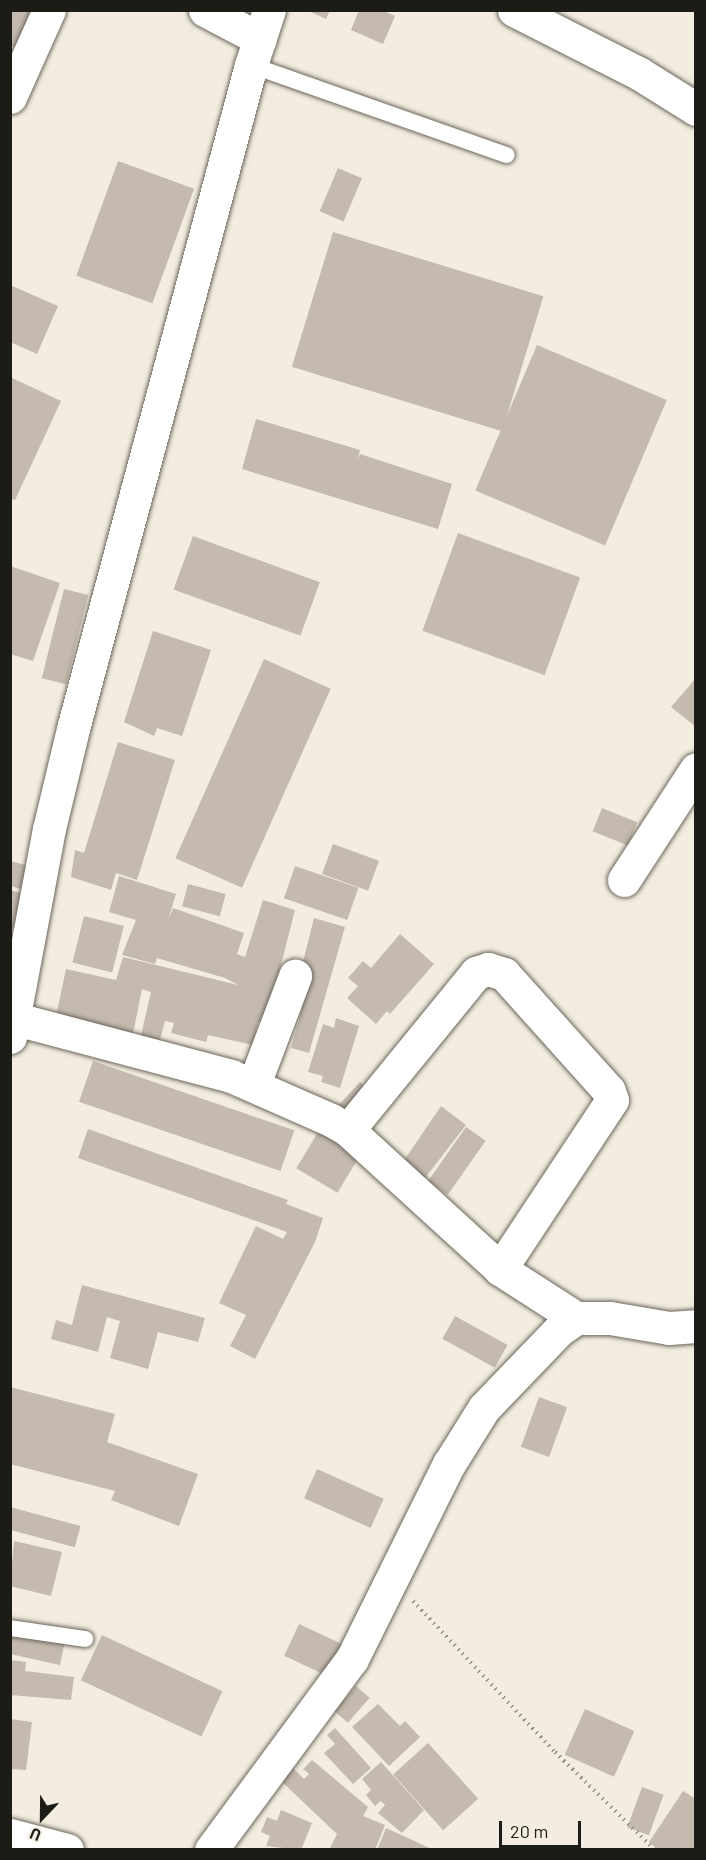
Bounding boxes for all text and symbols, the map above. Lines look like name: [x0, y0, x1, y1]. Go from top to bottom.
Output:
north arrow: [12, 1788, 72, 1848]
scale bar: [502, 1809, 584, 1847]
text: 20 m: [510, 1820, 548, 1842]
text: U: [27, 1824, 43, 1846]

